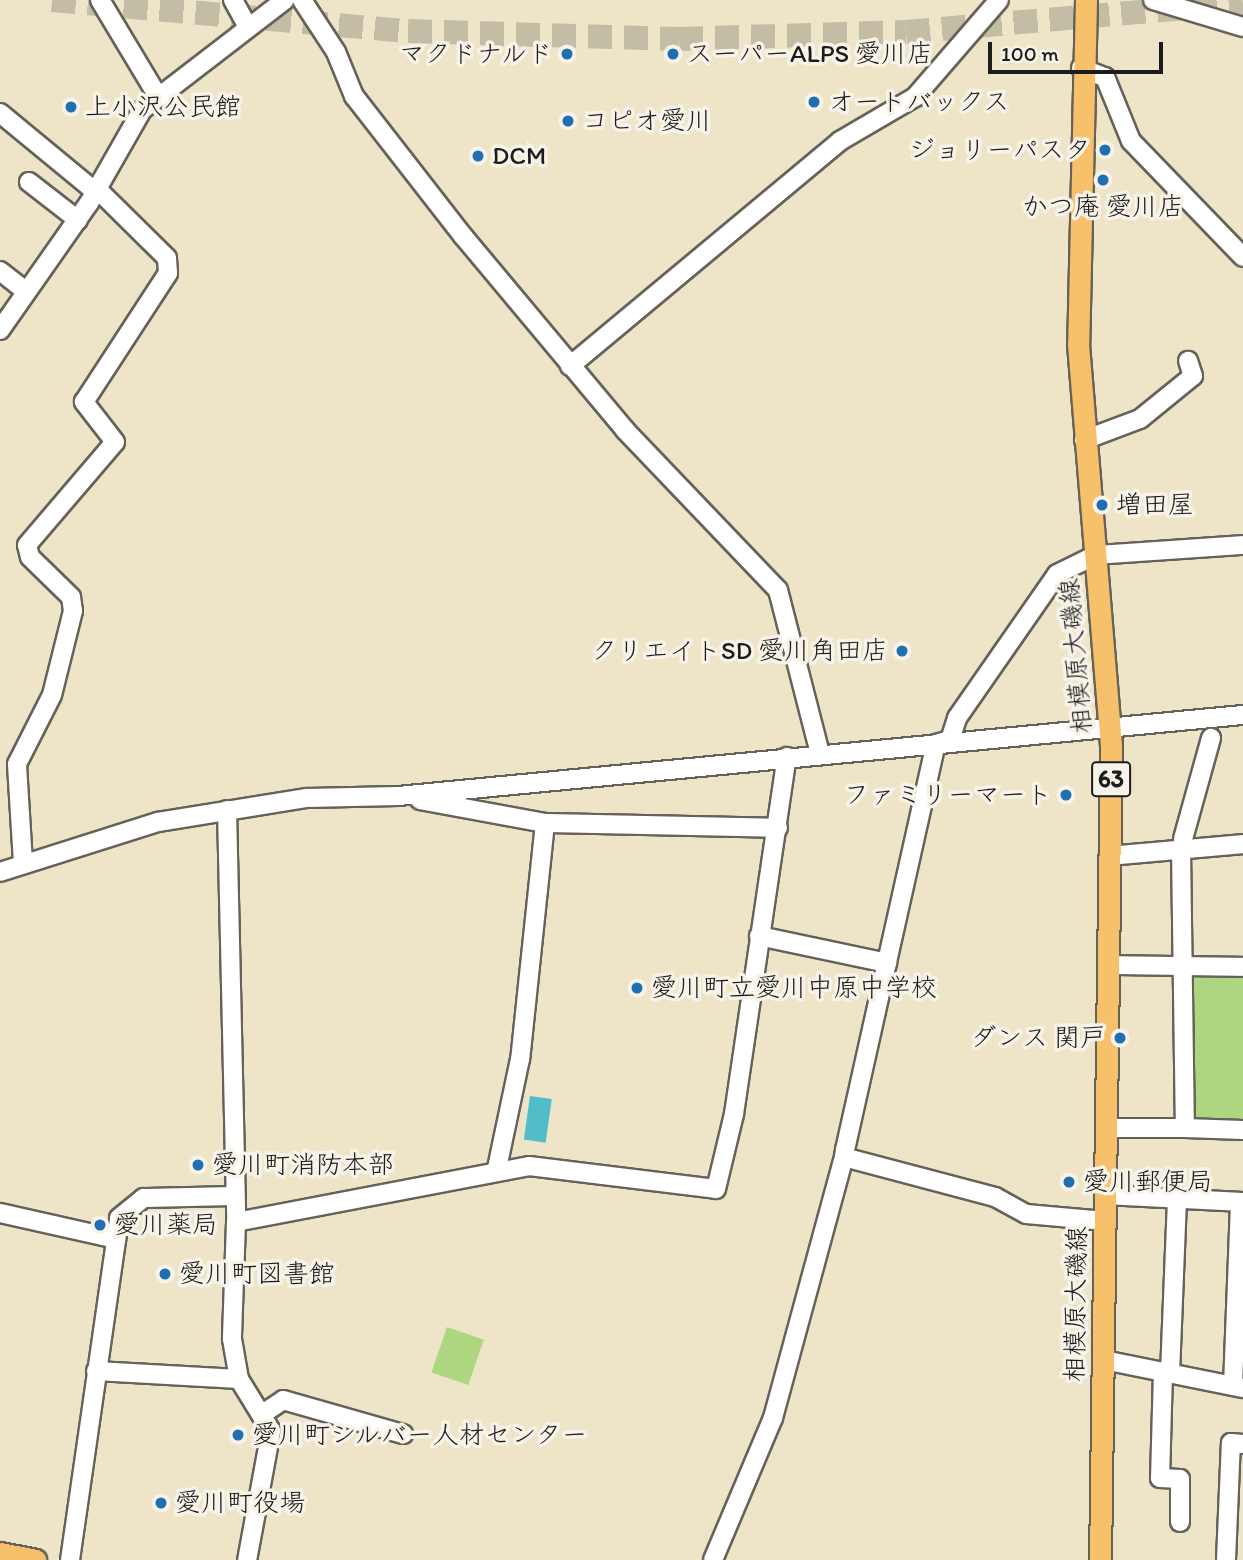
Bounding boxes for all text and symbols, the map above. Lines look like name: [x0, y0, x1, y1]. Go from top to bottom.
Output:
scale bar: [991, 28, 1166, 72]
place label: マクドナルド: [397, 38, 553, 70]
place label: スーパーALPS 愛川店: [687, 38, 933, 70]
text: 100 m: [1001, 41, 1059, 66]
marker: マクドナルド: [559, 46, 575, 62]
marker: スーパーALPS 愛川店: [665, 46, 681, 62]
place label: オートバックス: [828, 86, 1010, 118]
place label: 上小沢公民館: [85, 91, 241, 123]
marker: オートバックス: [806, 94, 822, 110]
marker: 上小沢公民館: [63, 99, 79, 115]
place label: コピオ愛川: [582, 105, 712, 137]
marker: コピオ愛川: [560, 113, 576, 129]
place label: ジョリーパスタ: [909, 134, 1091, 166]
place label: DCM: [492, 140, 546, 172]
marker: ジョリーパスタ: [1097, 142, 1113, 158]
marker: DCM: [470, 148, 486, 164]
marker: かつ庵 愛川店: [1095, 172, 1111, 188]
place label: かつ庵 愛川店: [1022, 191, 1184, 223]
place label: 増田屋: [1116, 489, 1194, 521]
marker: 増田屋: [1094, 497, 1110, 513]
street label: 相模原大磯線: [1054, 577, 1098, 735]
place label: クリエイトSD 愛川角田店: [591, 635, 888, 667]
marker: クリエイトSD 愛川角田店: [894, 643, 910, 659]
road number: 63: [1090, 758, 1132, 800]
place label: ファミリーマート: [844, 779, 1052, 811]
marker: ファミリーマート: [1058, 787, 1074, 803]
place label: 愛川町立愛川中原中学校: [651, 972, 937, 1004]
marker: 愛川町立愛川中原中学校: [629, 980, 645, 996]
place label: ダンス 関戸: [970, 1022, 1106, 1054]
marker: ダンス 関戸: [1112, 1030, 1128, 1046]
place label: 愛川町消防本部: [212, 1149, 394, 1181]
marker: 愛川町消防本部: [190, 1157, 206, 1173]
place label: 愛川郵便局: [1083, 1166, 1213, 1198]
marker: 愛川郵便局: [1061, 1174, 1077, 1190]
place label: 愛川薬局: [114, 1209, 218, 1241]
marker: 愛川薬局: [92, 1217, 108, 1233]
street label: 相模原大磯線: [1059, 1226, 1093, 1382]
place label: 愛川町図書館: [179, 1258, 335, 1290]
marker: 愛川町図書館: [157, 1266, 173, 1282]
place label: 愛川町シルバー人材センター: [252, 1419, 590, 1451]
marker: 愛川町シルバー人材センター: [230, 1427, 246, 1443]
place label: 愛川町役場: [175, 1487, 305, 1519]
marker: 愛川町役場: [153, 1495, 169, 1511]

